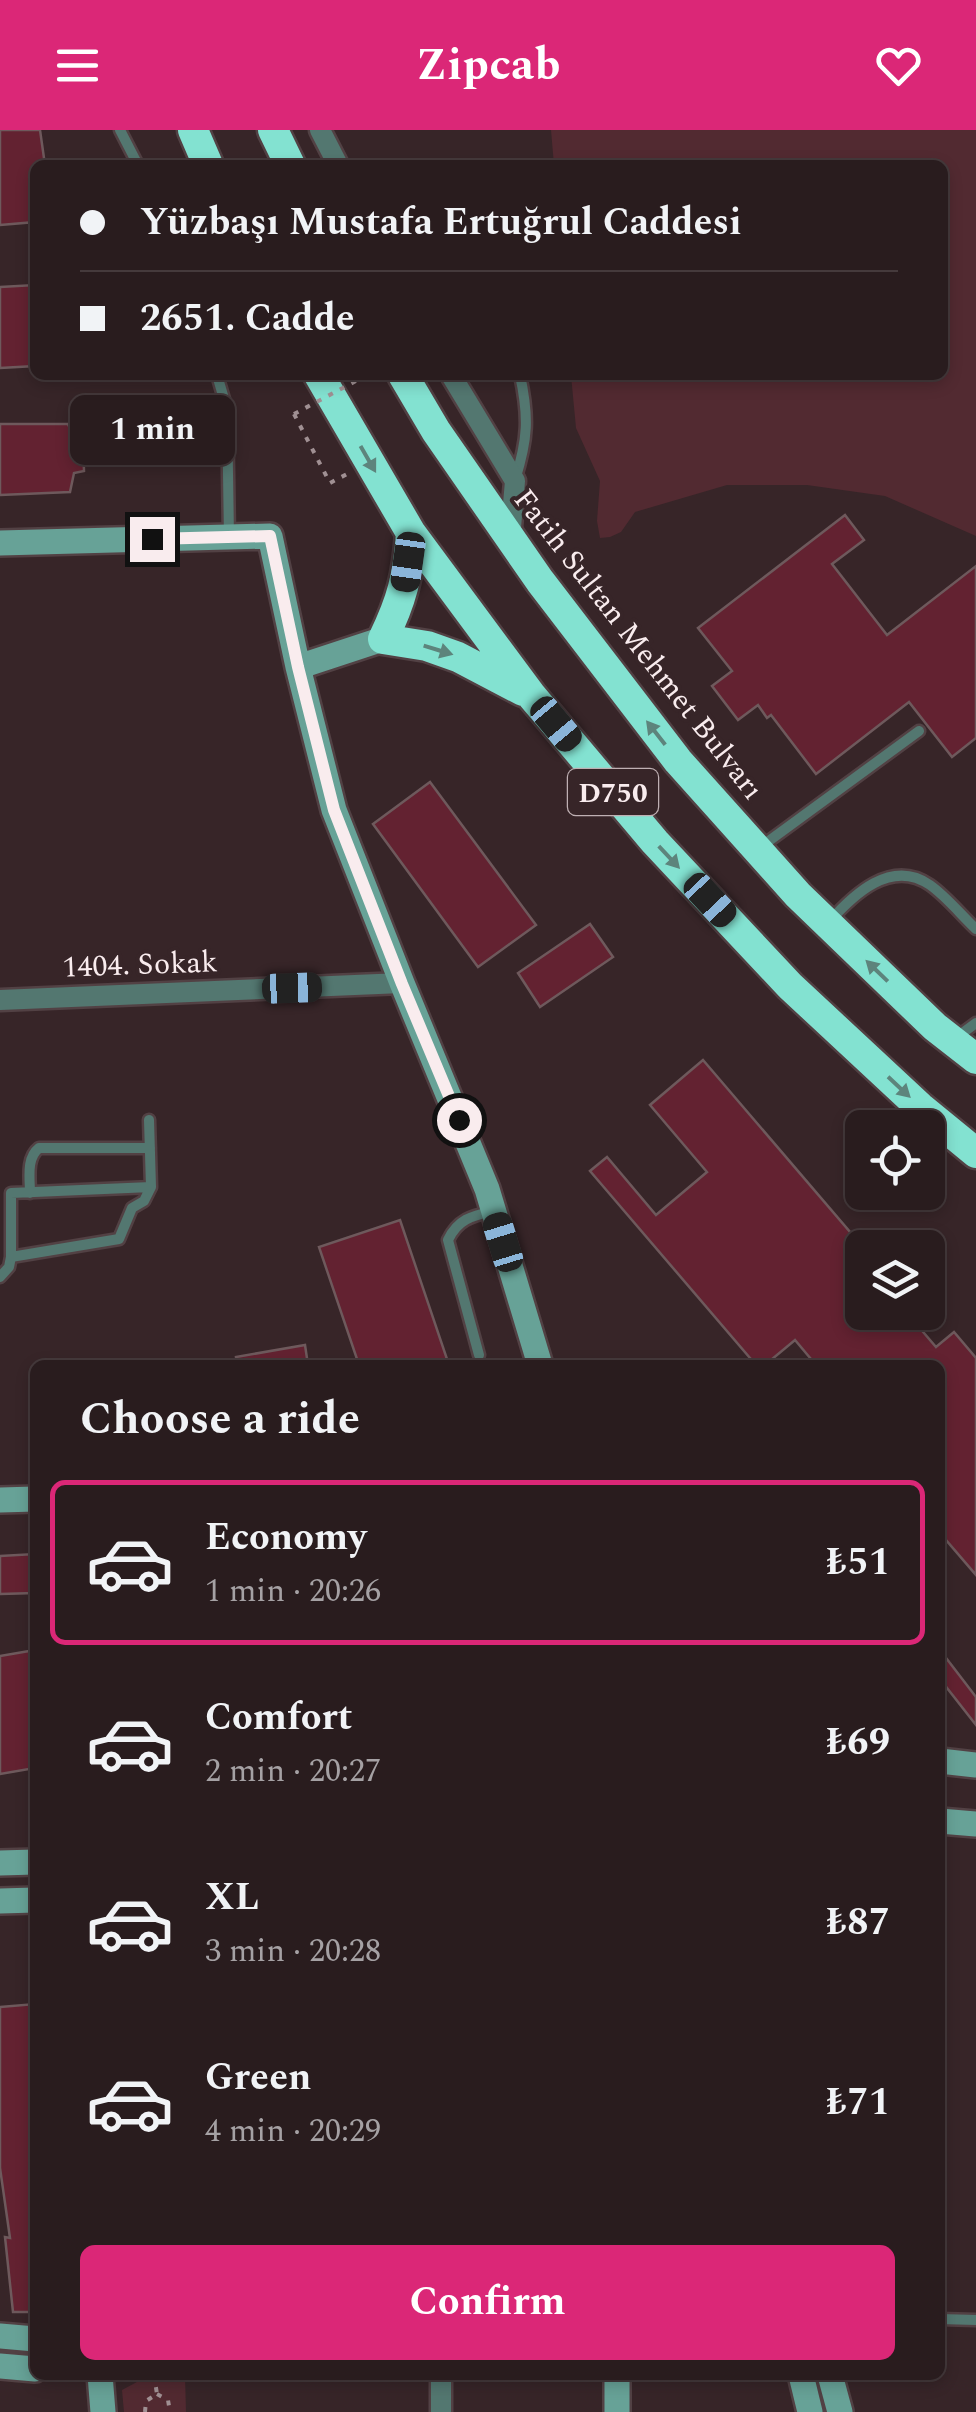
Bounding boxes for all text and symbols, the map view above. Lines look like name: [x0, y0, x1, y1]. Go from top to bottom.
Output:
text: Zipcab: [416, 31, 560, 100]
icon: menu: [50, 38, 105, 93]
icon: heart: [871, 38, 926, 93]
text: Yüzbaşı Mustafa Ertuğrul Caddesi: [140, 194, 742, 252]
text: 2651. Cadde: [140, 290, 355, 348]
callout: 1 min: [70, 394, 234, 464]
text: 1 min: [110, 405, 195, 454]
one-way arrow: [359, 445, 376, 473]
street label: Fatih Sultan Mehmet Bulvarı: [502, 479, 775, 810]
route end: [130, 517, 175, 562]
car: [389, 530, 427, 594]
one-way arrow: [423, 643, 454, 658]
car: [525, 691, 587, 757]
one-way arrow: [647, 720, 667, 746]
road number: D750: [568, 769, 658, 815]
one-way arrow: [657, 845, 680, 869]
car: [679, 868, 741, 932]
street label: 1404. Sokak: [62, 939, 218, 991]
one-way arrow: [865, 960, 889, 983]
car: [261, 972, 323, 1004]
one-way arrow: [887, 1075, 911, 1098]
route start: [437, 1098, 482, 1143]
map controls: [845, 1110, 945, 1330]
button: locate: [845, 1110, 945, 1210]
car: [480, 1209, 526, 1275]
button: layers: [845, 1230, 945, 1330]
text: Choose a ride: [80, 1385, 360, 1454]
text: Economy: [205, 1509, 366, 1567]
icon: car: [85, 1518, 175, 1608]
text: ₺51: [826, 1534, 890, 1592]
text: 1 min · 20:26: [205, 1567, 381, 1616]
text: Comfort: [205, 1689, 352, 1747]
icon: car: [85, 1698, 175, 1788]
text: ₺69: [826, 1714, 890, 1772]
text: 2 min · 20:27: [205, 1747, 381, 1796]
text: XL: [205, 1869, 259, 1927]
icon: car: [85, 1878, 175, 1968]
text: ₺87: [826, 1894, 890, 1952]
text: 3 min · 20:28: [205, 1927, 381, 1976]
text: Green: [205, 2049, 312, 2107]
icon: car: [85, 2058, 175, 2148]
text: ₺71: [826, 2074, 890, 2132]
text: 4 min · 20:29: [205, 2107, 381, 2156]
button: Confirm: [80, 2245, 895, 2360]

